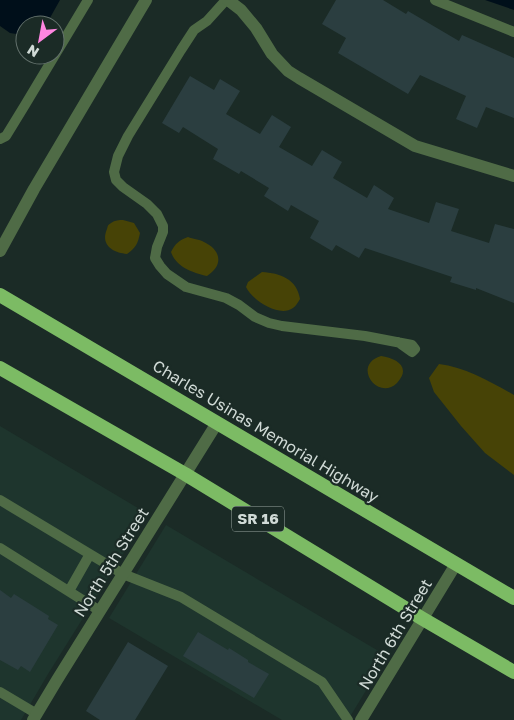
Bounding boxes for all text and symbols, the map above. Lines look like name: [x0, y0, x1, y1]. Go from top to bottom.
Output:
north arrow: [15, 15, 65, 65]
text: N: [24, 41, 42, 61]
street label: Charles Usinas Memorial Highway: [149, 355, 383, 507]
street label: North 5th Street: [69, 504, 153, 620]
road number: SR 16: [232, 506, 284, 532]
street label: North 6th Street: [354, 575, 436, 693]

